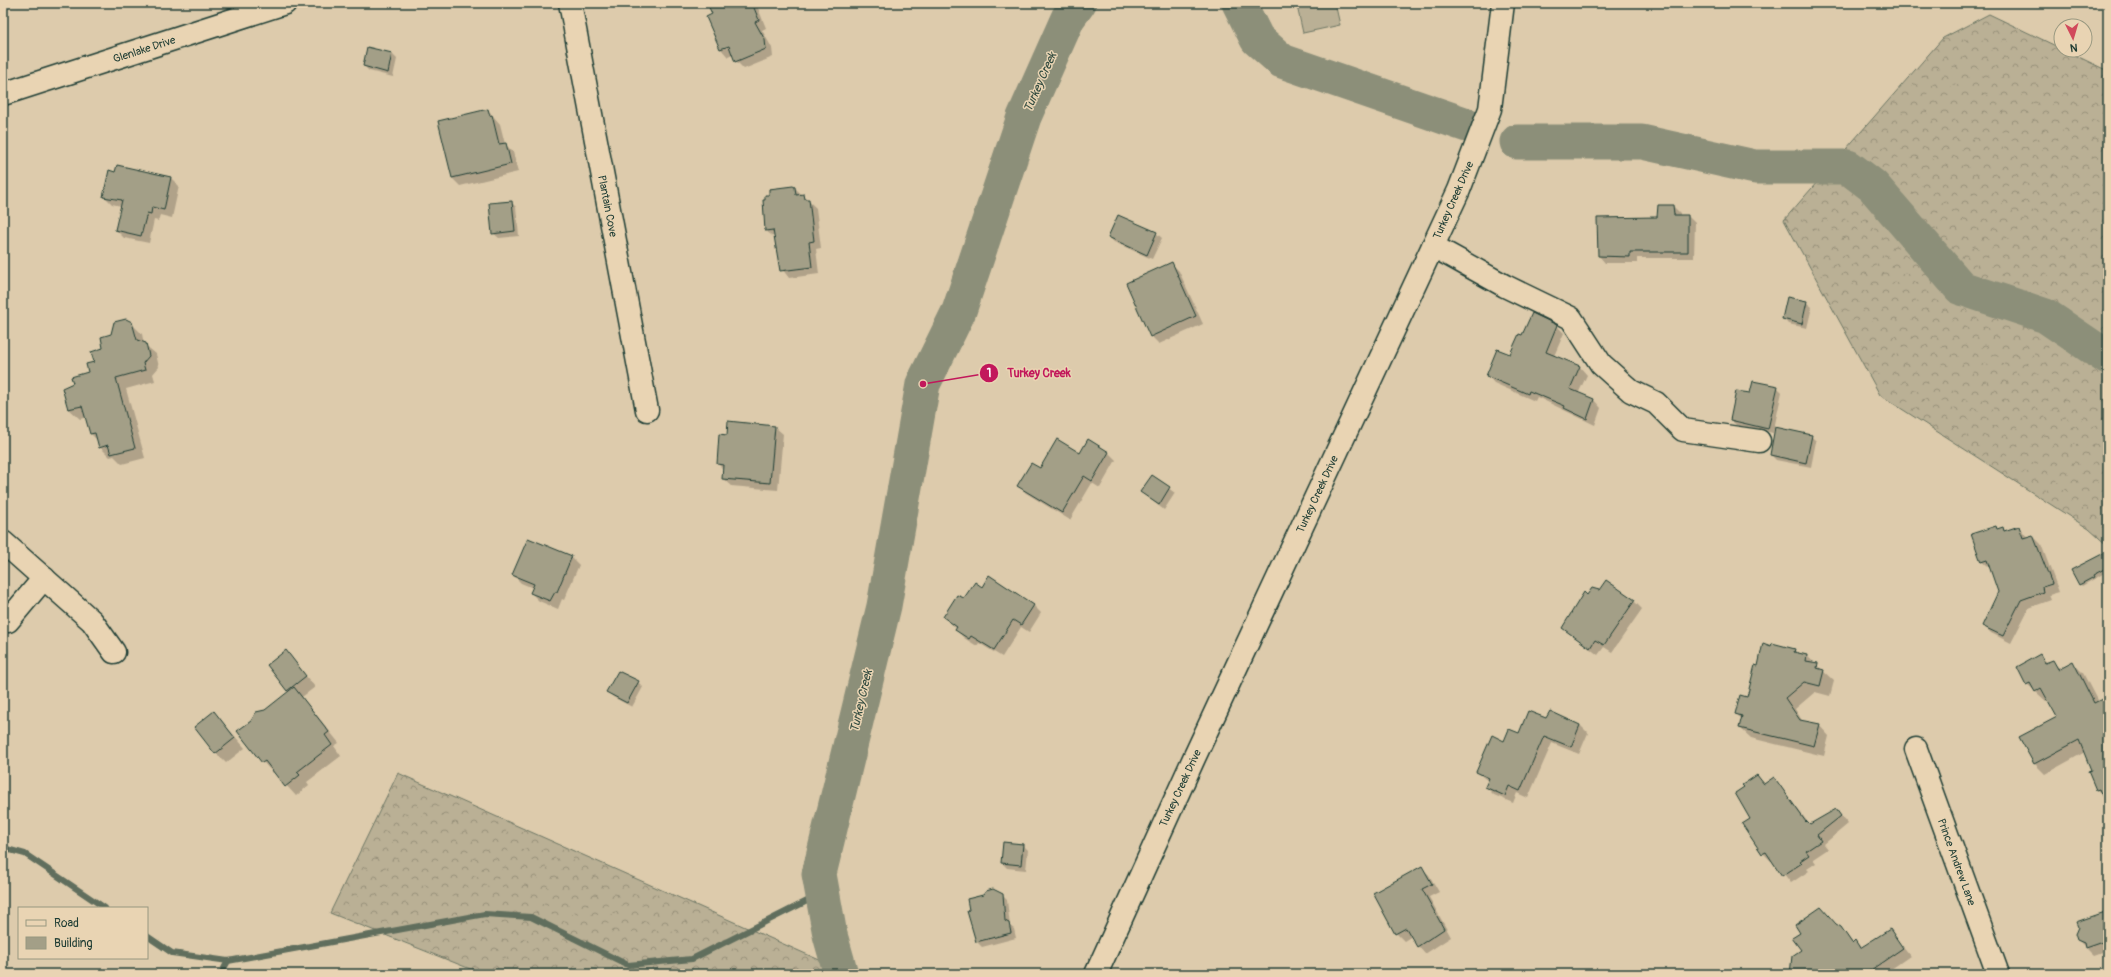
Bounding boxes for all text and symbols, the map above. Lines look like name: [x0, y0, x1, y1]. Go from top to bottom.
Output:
north arrow: [2053, 18, 2093, 58]
street label: Glenlake Drive: [111, 33, 178, 66]
text: N: [2069, 41, 2078, 54]
water label: Turkey Creek: [1021, 49, 1061, 114]
street label: Turkey Creek Drive: [1430, 159, 1477, 241]
street label: Plantain Cove: [595, 174, 620, 239]
callout: Turkey Creek: [979, 361, 1079, 385]
text: 1: [987, 366, 991, 381]
text: Turkey Creek: [1006, 366, 1072, 381]
street label: Turkey Creek Drive: [1294, 453, 1341, 535]
water label: Turkey Creek: [847, 667, 876, 734]
street label: Turkey Creek Drive: [1157, 747, 1204, 829]
street label: Prince Andrew Lane: [1935, 817, 1978, 908]
legend: [18, 907, 148, 959]
text: Road: [54, 916, 79, 931]
text: Building: [54, 936, 93, 951]

